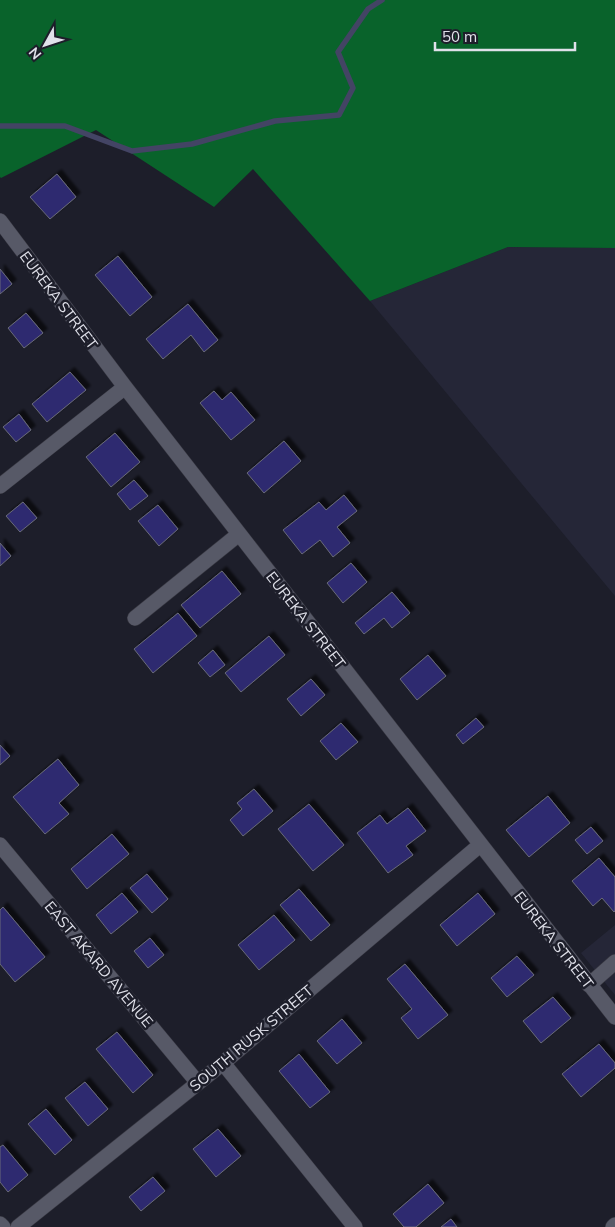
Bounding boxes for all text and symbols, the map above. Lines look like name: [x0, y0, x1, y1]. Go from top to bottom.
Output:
north arrow: [20, 20, 70, 70]
scale bar: [435, 20, 575, 52]
text: 50 m: [442, 27, 477, 46]
text: N: [25, 44, 45, 63]
street label: EUREKA STREET: [16, 247, 102, 353]
street label: EUREKA STREET: [262, 568, 350, 672]
street label: EUREKA STREET: [510, 888, 598, 992]
street label: EAST AKARD AVENUE: [41, 897, 157, 1031]
street label: SOUTH RUSK STREET: [185, 981, 317, 1095]

